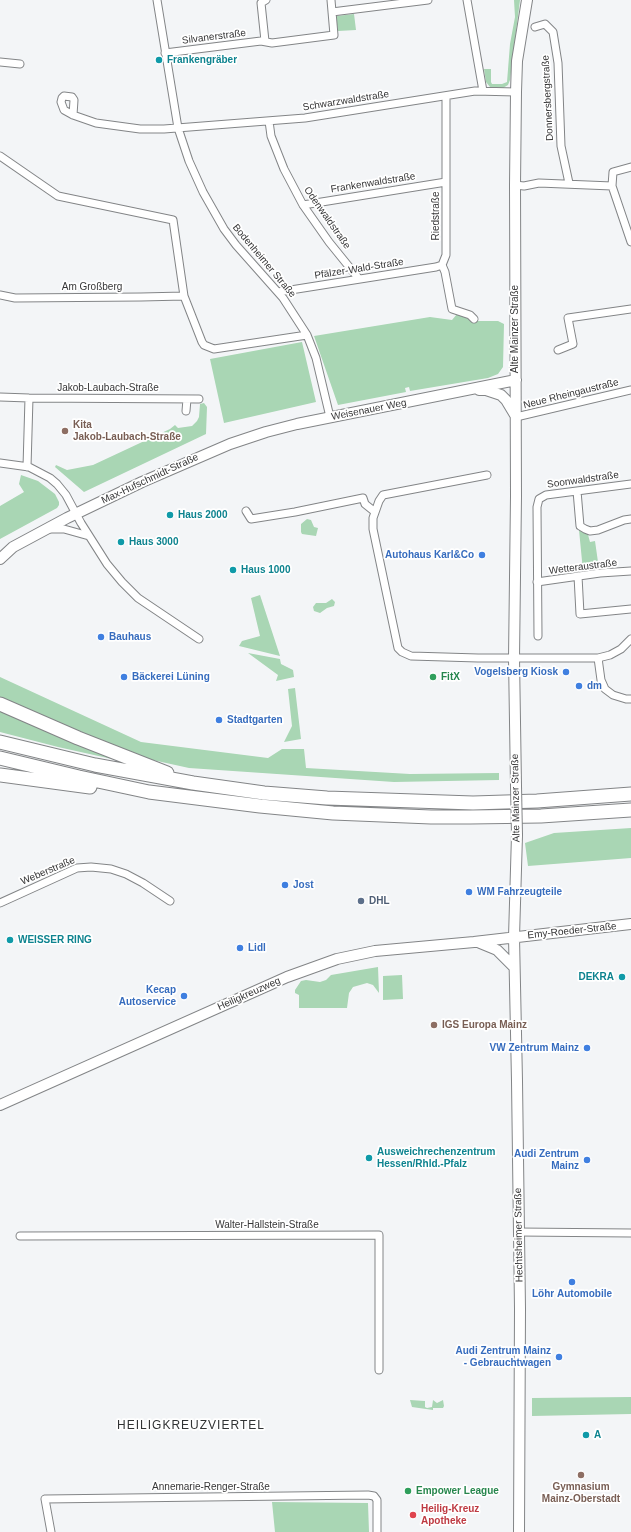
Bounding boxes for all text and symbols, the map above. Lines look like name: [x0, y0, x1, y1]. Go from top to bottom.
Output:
street label: Silvanerstraße: [181, 27, 247, 47]
place label: Frankengräber: [167, 54, 237, 66]
marker: Frankengräber: [154, 55, 164, 65]
street label: Donnersbergstraße: [540, 55, 556, 141]
street label: Schwarzwaldstraße: [302, 88, 390, 114]
street label: Frankenwaldstraße: [330, 170, 416, 196]
street label: Odenwaldstraße: [301, 185, 353, 251]
street label: Riedstraße: [430, 192, 442, 240]
street label: Bodenheimer Straße: [230, 222, 298, 300]
street label: Pfälzer-Wald-Straße: [314, 256, 404, 282]
street label: Am Großberg: [62, 281, 122, 293]
street label: Alte Mainzer Straße: [509, 285, 521, 373]
street label: Neue Rheingaustraße: [522, 376, 620, 412]
street label: Jakob-Laubach-Straße: [57, 382, 159, 394]
street label: Weisenauer Weg: [330, 397, 408, 423]
place label: Kita Jakob-Laubach-Straße: [73, 419, 181, 442]
marker: Kita Jakob-Laubach-Straße: [60, 426, 70, 436]
street label: Max-Hufschmidt-Straße: [100, 451, 200, 507]
street label: Soonwaldstraße: [546, 469, 620, 491]
place label: Haus 2000: [178, 509, 227, 521]
marker: Haus 2000: [165, 510, 175, 520]
place label: Haus 3000: [129, 536, 178, 548]
marker: Haus 3000: [116, 537, 126, 547]
place label: Autohaus Karl&Co: [385, 549, 474, 561]
marker: Autohaus Karl&Co: [477, 550, 487, 560]
street label: Wetteraustraße: [548, 557, 618, 577]
place label: Haus 1000: [241, 564, 290, 576]
marker: Haus 1000: [228, 565, 238, 575]
place label: Bauhaus: [109, 631, 151, 643]
marker: Bauhaus: [96, 632, 106, 642]
place label: Vogelsberg Kiosk: [474, 666, 558, 678]
marker: Vogelsberg Kiosk: [561, 667, 571, 677]
place label: Bäckerei Lüning: [132, 671, 210, 683]
place label: FitX: [441, 671, 460, 683]
marker: Bäckerei Lüning: [119, 672, 129, 682]
marker: FitX: [428, 672, 438, 682]
place label: dm: [587, 680, 602, 692]
marker: dm: [574, 681, 584, 691]
place label: Stadtgarten: [227, 714, 283, 726]
marker: Stadtgarten: [214, 715, 224, 725]
street label: Alte Mainzer Straße: [509, 754, 523, 842]
street label: Weberstraße: [19, 854, 77, 888]
place label: Jost: [293, 879, 314, 891]
marker: Jost: [280, 880, 290, 890]
place label: WM Fahrzeugteile: [477, 886, 562, 898]
marker: WM Fahrzeugteile: [464, 887, 474, 897]
place label: DHL: [369, 895, 390, 907]
marker: DHL: [356, 896, 366, 906]
street label: Emy-Roeder-Straße: [527, 920, 617, 942]
place label: WEISSER RING: [18, 934, 92, 946]
marker: WEISSER RING: [5, 935, 15, 945]
place label: Lidl: [248, 942, 266, 954]
marker: Lidl: [235, 943, 245, 953]
place label: DEKRA: [578, 971, 614, 983]
marker: DEKRA: [617, 972, 627, 982]
street label: Heiligkreuzweg: [216, 975, 282, 1013]
place label: Kecap Autoservice: [119, 984, 176, 1008]
marker: Kecap Autoservice: [179, 991, 189, 1001]
place label: IGS Europa Mainz: [442, 1019, 527, 1031]
marker: IGS Europa Mainz: [429, 1020, 439, 1030]
place label: VW Zentrum Mainz: [490, 1042, 579, 1054]
marker: VW Zentrum Mainz: [582, 1043, 592, 1053]
place label: Ausweichrechenzentrum Hessen/Rhld.-Pfalz: [377, 1146, 495, 1170]
place label: Audi Zentrum Mainz: [514, 1148, 579, 1172]
marker: Ausweichrechenzentrum Hessen/Rhld.-Pfalz: [364, 1153, 374, 1163]
marker: Audi Zentrum Mainz: [582, 1155, 592, 1165]
street label: Hechtsheimer Straße: [512, 1188, 526, 1282]
street label: Walter-Hallstein-Straße: [215, 1219, 319, 1231]
marker: Löhr Automobile: [567, 1277, 577, 1287]
place label: Löhr Automobile: [532, 1288, 612, 1300]
place label: Audi Zentrum Mainz - Gebrauchtwagen: [455, 1345, 551, 1368]
marker: Audi Zentrum Mainz - Gebrauchtwagen: [554, 1352, 564, 1362]
district label: HEILIGKREUZVIERTEL: [117, 1419, 265, 1433]
place label: A: [594, 1429, 601, 1441]
marker: A: [581, 1430, 591, 1440]
marker: Gymnasium Mainz-Oberstadt: [576, 1470, 586, 1480]
street label: Annemarie-Renger-Straße: [152, 1481, 270, 1493]
place label: Gymnasium Mainz-Oberstadt: [542, 1481, 620, 1504]
place label: Empower League: [416, 1485, 499, 1497]
marker: Empower League: [403, 1486, 413, 1496]
place label: Heilig-Kreuz Apotheke: [421, 1503, 479, 1526]
marker: Heilig-Kreuz Apotheke: [408, 1510, 418, 1520]

